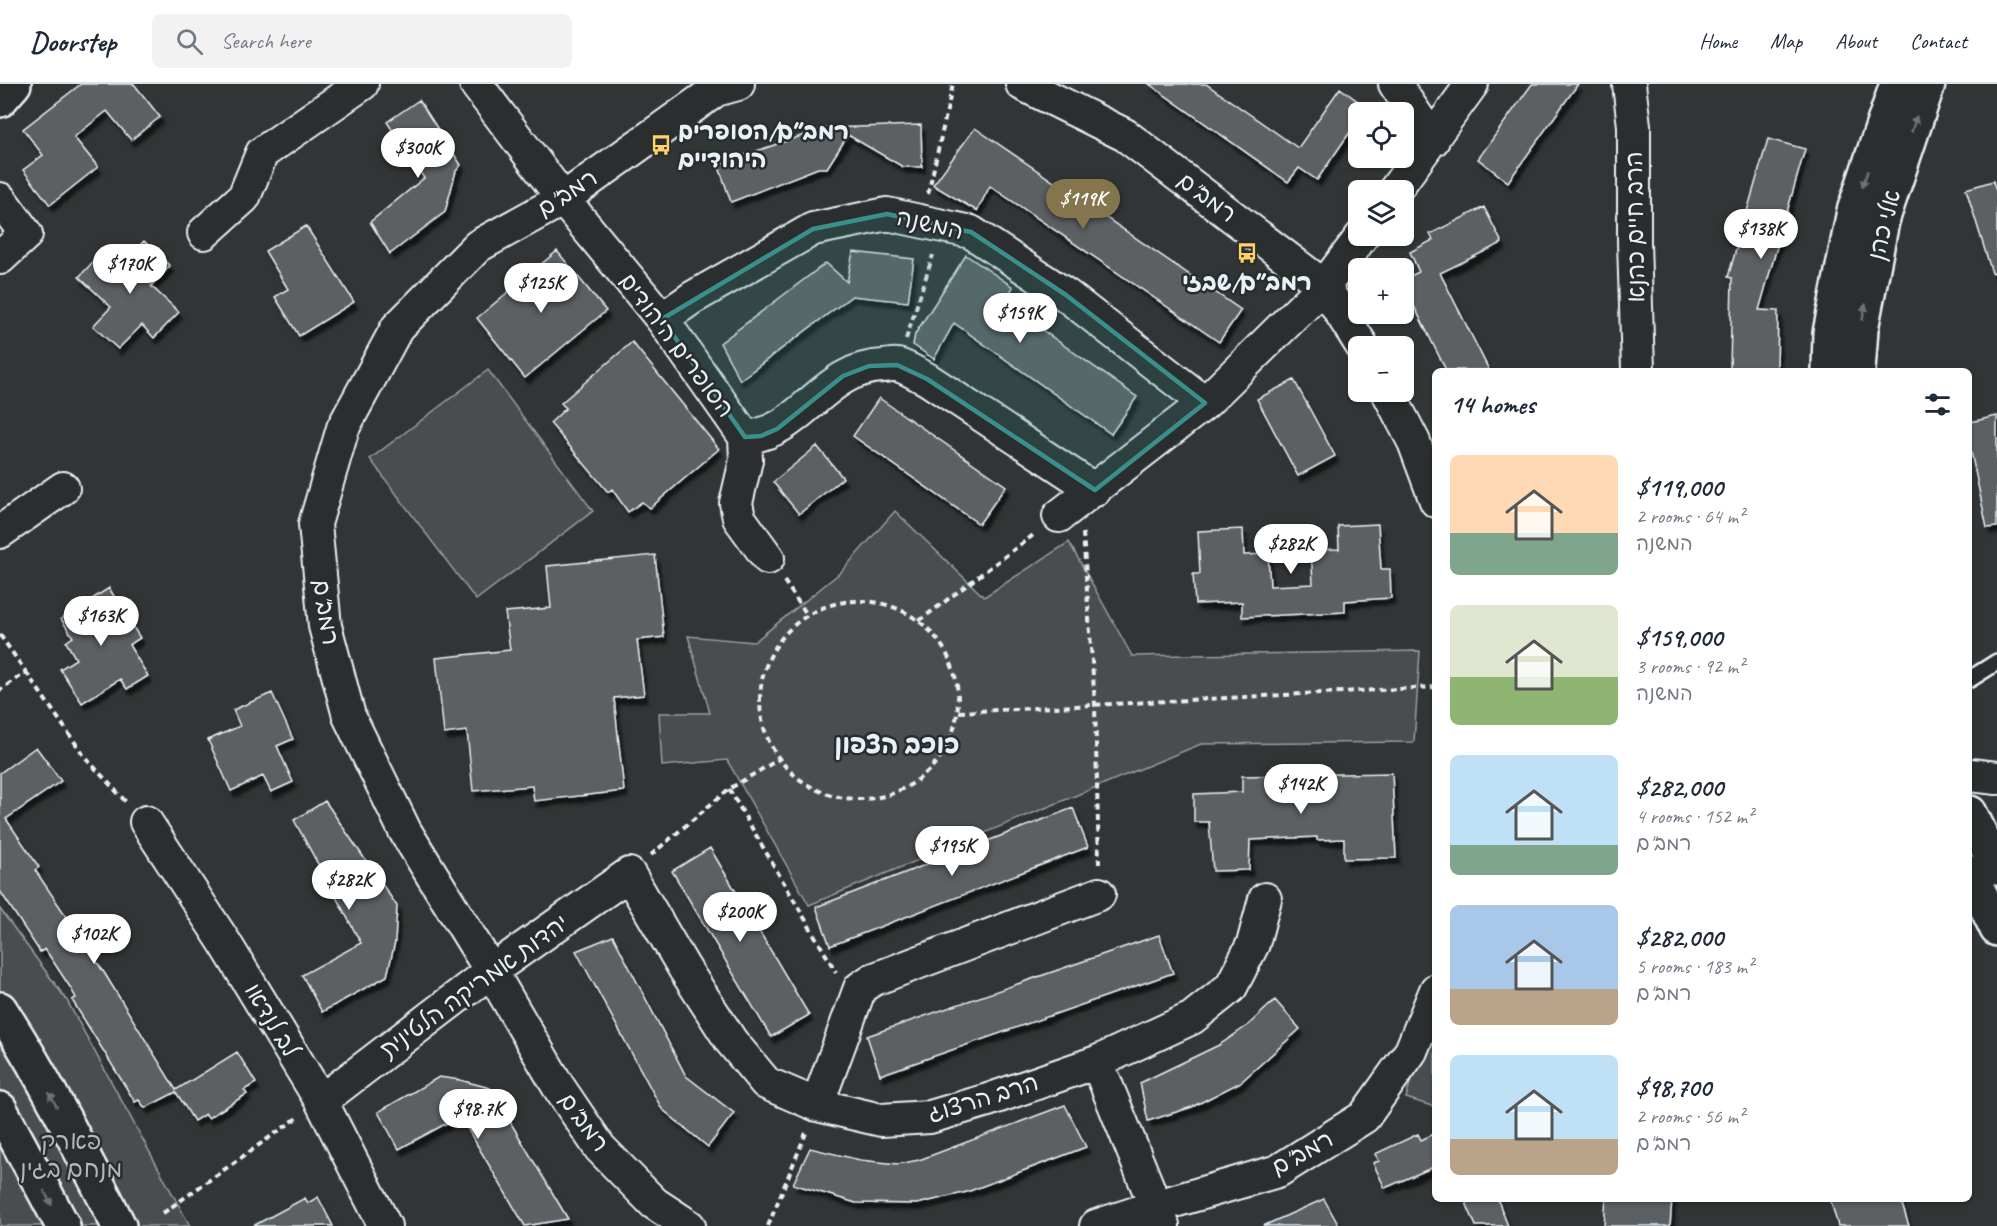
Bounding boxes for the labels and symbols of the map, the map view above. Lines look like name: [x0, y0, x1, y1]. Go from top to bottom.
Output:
one-way arrow: [1910, 115, 1919, 133]
place label: רמב״ם/הסופרים היהודיים: [678, 116, 849, 174]
pin: $300K: [376, 128, 460, 179]
bus stop icon: רמב״ם/הסופרים היהודיים: [649, 133, 673, 157]
street label: הרב חיים כהנא: [1619, 151, 1651, 303]
street label: רמב"ם: [531, 162, 603, 224]
street label: רמב"ם: [1171, 165, 1243, 229]
one-way arrow: [1859, 170, 1869, 188]
pin: $119K: [1041, 179, 1125, 230]
street label: אלי כהן: [1861, 187, 1907, 263]
street label: המשנה: [893, 202, 967, 246]
pin: $138K: [1719, 209, 1803, 260]
bus stop icon: רמב״ם/שבזי: [1235, 241, 1259, 265]
pin: $170K: [88, 244, 172, 295]
pin: $125K: [499, 263, 583, 314]
street label: הסופרים היהודים: [613, 267, 741, 423]
place label: רמב״ם/שבזי: [1182, 267, 1312, 297]
pin: $159K: [978, 293, 1062, 344]
one-way arrow: [1860, 303, 1869, 322]
pin: $282K: [1249, 524, 1333, 575]
street label: רמב"ם: [306, 577, 346, 647]
pin: $163K: [59, 596, 143, 647]
district label: כוכב הצפון: [835, 728, 959, 761]
pin: $142K: [1259, 764, 1343, 815]
pin: $195K: [910, 826, 994, 877]
pin: $282K: [307, 860, 391, 911]
pin: $200K: [698, 892, 782, 943]
street label: יהדות אמריקה הלטינית: [374, 907, 574, 1065]
pin: $102K: [52, 914, 136, 965]
street label: לב לנדאו: [238, 978, 307, 1064]
street label: הרב הרצוג: [924, 1067, 1042, 1129]
street label: רמב"ם: [552, 1086, 616, 1158]
pin: $98.7K: [429, 1089, 527, 1140]
one-way arrow: [48, 1091, 58, 1108]
street label: רמב"ם: [1266, 1124, 1338, 1182]
park label: פארק מנחם בגין: [20, 1126, 122, 1184]
one-way arrow: [43, 1189, 53, 1206]

